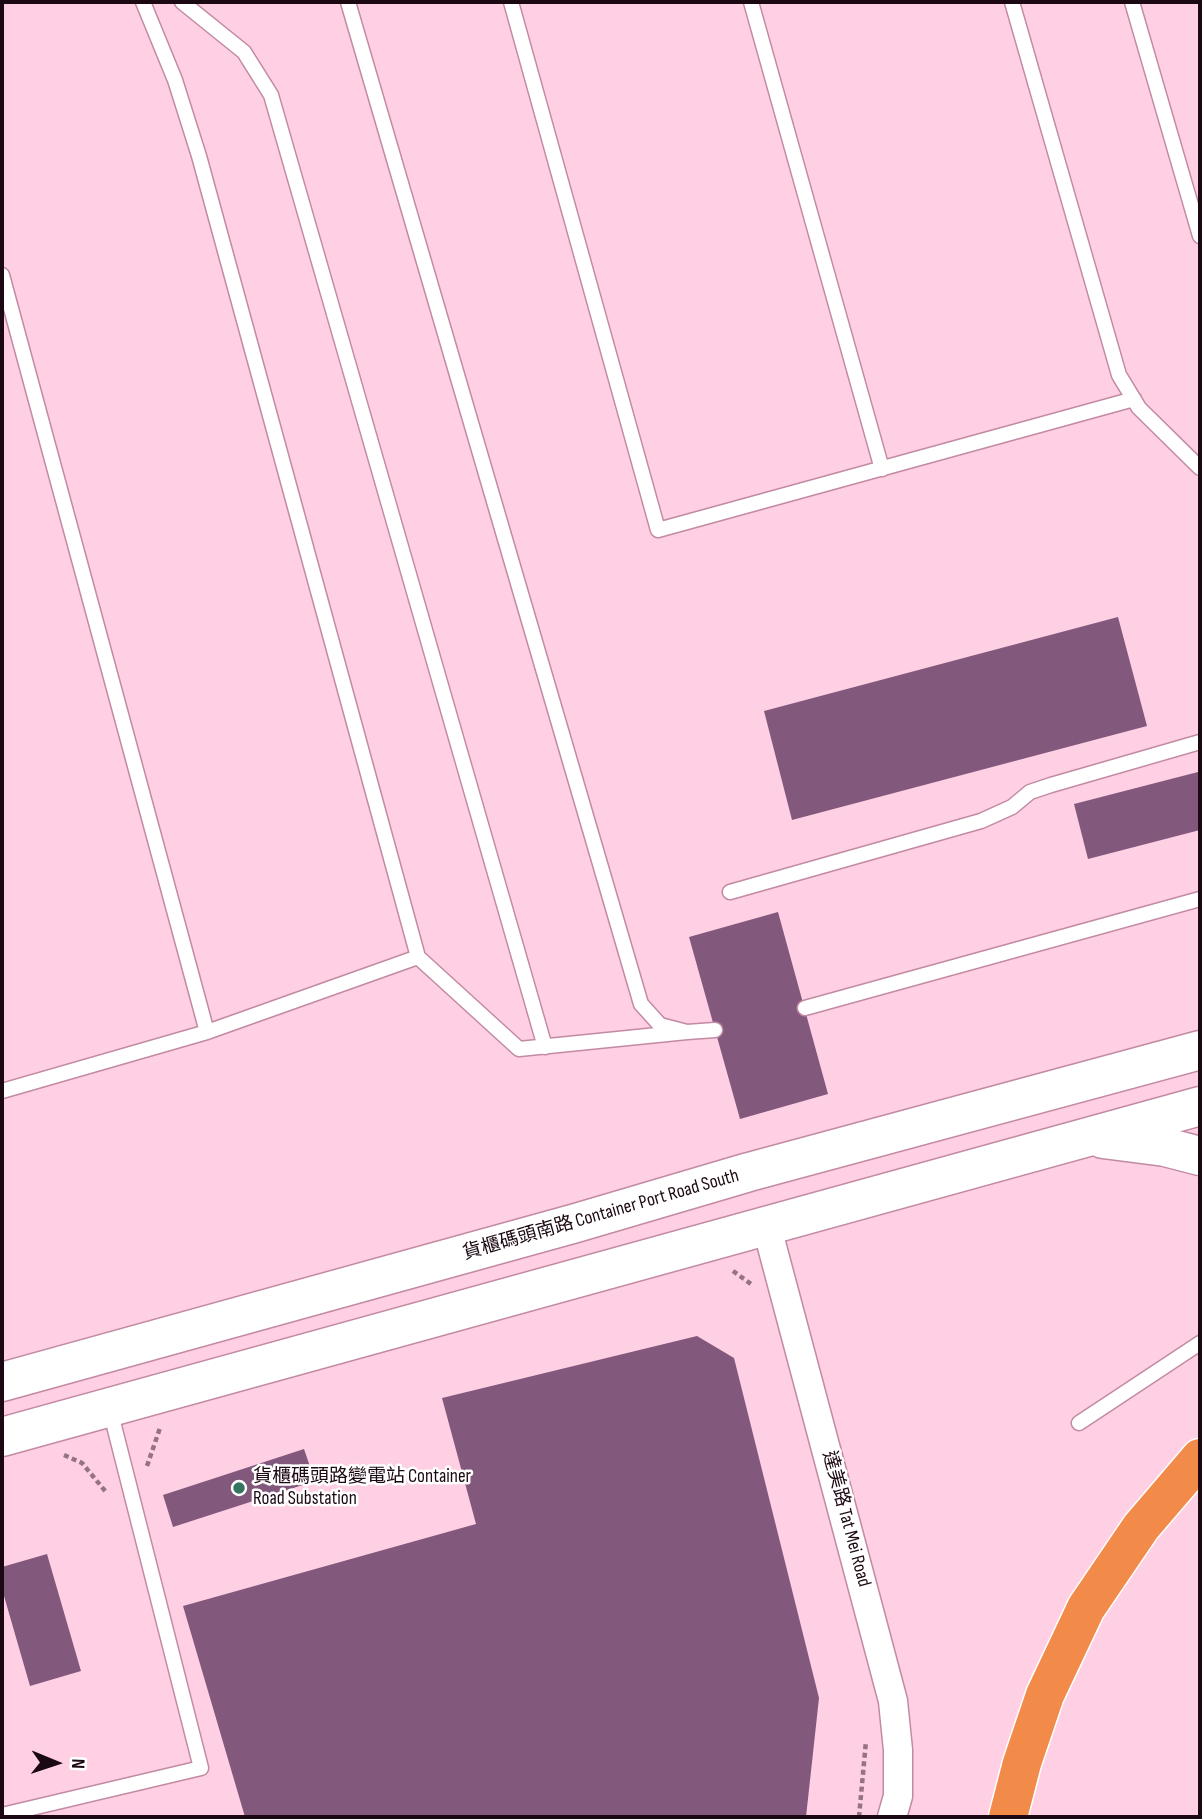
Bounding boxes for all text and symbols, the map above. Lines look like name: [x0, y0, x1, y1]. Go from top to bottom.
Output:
street label: 貨櫃碼頭南路 Container Port Road South: [460, 1165, 742, 1265]
street label: 達美路 Tat Mei Road: [817, 1449, 875, 1589]
place label: 貨櫃碼頭路變電站 Container Road Substation: [253, 1466, 471, 1510]
marker: 貨櫃碼頭路變電站 Container Road Substation: [231, 1480, 247, 1496]
north arrow: [21, 1728, 91, 1798]
text: N: [66, 1758, 89, 1769]

